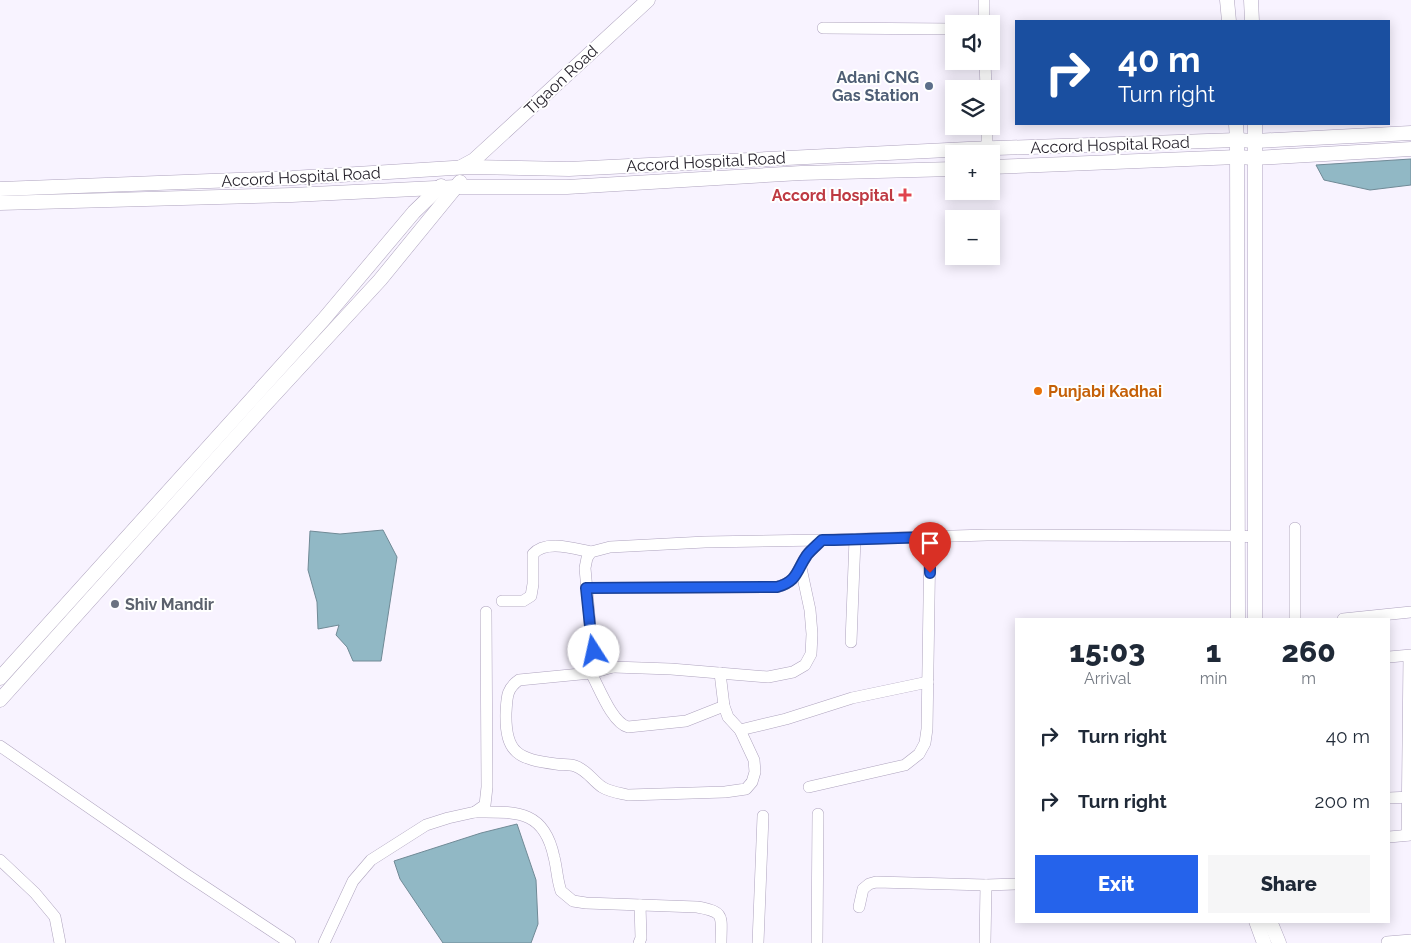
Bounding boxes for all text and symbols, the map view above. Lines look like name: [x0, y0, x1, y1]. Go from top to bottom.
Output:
map controls: [945, 15, 1000, 265]
button: sound: [945, 15, 1000, 70]
text: 40 m: [1118, 39, 1200, 80]
icon: right: [1035, 40, 1100, 105]
street label: Tigaon Road: [520, 41, 602, 119]
place label: Adani CNG Gas Station: [832, 68, 919, 105]
marker: Adani CNG Gas Station: [923, 80, 935, 92]
button: layers: [945, 80, 1000, 135]
text: Turn right: [1118, 81, 1215, 107]
street label: Accord Hospital Road: [1030, 133, 1190, 157]
button: +: [945, 145, 1000, 200]
street label: Accord Hospital Road: [626, 148, 786, 176]
street label: Accord Hospital Road: [221, 163, 381, 191]
place label: Accord Hospital: [772, 186, 895, 205]
marker: Accord Hospital: [898, 188, 912, 202]
button: −: [945, 210, 1000, 265]
place label: Punjabi Kadhai: [1048, 382, 1162, 401]
marker: Punjabi Kadhai: [1032, 385, 1044, 397]
pin: [909, 522, 951, 573]
icon: arrive: [916, 529, 944, 557]
place label: Shiv Mandir: [125, 595, 214, 614]
marker: Shiv Mandir: [109, 598, 121, 610]
position arrow: [567, 624, 619, 676]
text: 15:03: [1069, 634, 1145, 669]
text: 1: [1206, 634, 1221, 669]
text: 260: [1282, 634, 1336, 669]
text: Arrival: [1084, 669, 1131, 688]
text: min: [1200, 669, 1227, 688]
text: m: [1301, 669, 1316, 688]
icon: right: [1035, 722, 1063, 750]
text: Turn right: [1078, 725, 1167, 747]
text: 40 m: [1326, 725, 1370, 747]
icon: right: [1035, 787, 1063, 815]
text: Turn right: [1078, 790, 1167, 812]
text: 200 m: [1315, 790, 1370, 812]
button: Exit: [1035, 855, 1198, 913]
button: Share: [1208, 855, 1370, 913]

